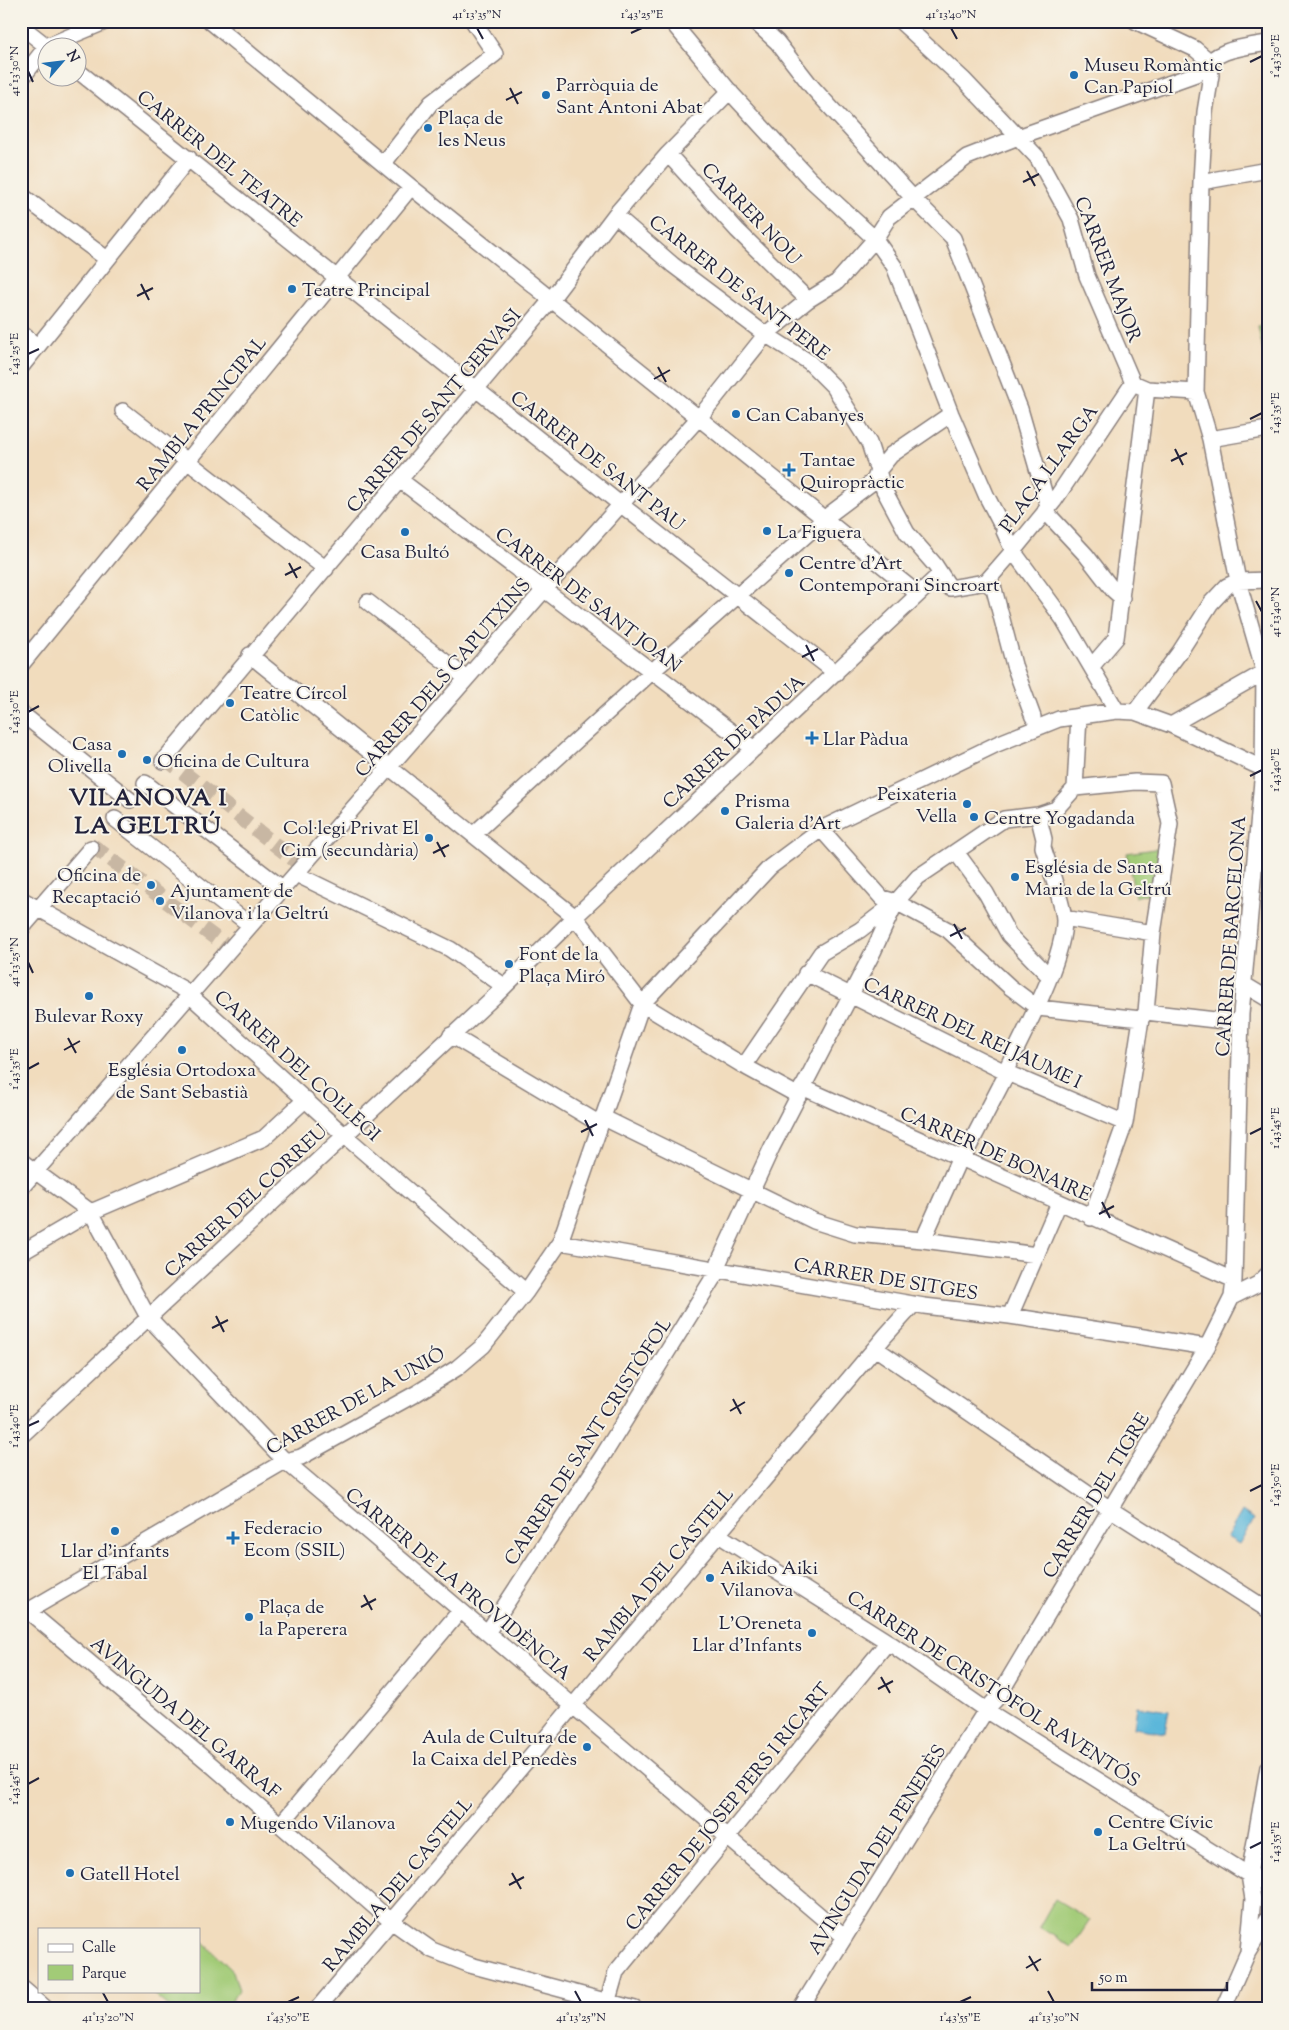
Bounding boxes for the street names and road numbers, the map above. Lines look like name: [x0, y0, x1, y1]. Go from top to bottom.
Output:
street label: CARRER DEL TEATRE: [130, 85, 307, 235]
street label: CARRER NOU: [694, 157, 807, 272]
street label: CARRER MAJOR: [1066, 193, 1147, 347]
street label: CARRER DE SANT PERE: [642, 210, 835, 369]
street label: CARRER DE SANT GERVASI: [341, 304, 529, 520]
street label: RAMBLA PRINCIPAL: [132, 331, 274, 498]
street label: CARRER DE SANT PAU: [504, 385, 690, 539]
street label: PLAÇA LLARGA: [994, 399, 1106, 539]
street label: CARRER DE SANT JOAN: [489, 522, 686, 680]
street label: CARRER DELS CAPUTXINS: [350, 573, 538, 784]
street label: CARRER DE PÀDUA: [657, 669, 812, 816]
street label: CARRER DE BARCELONA: [1211, 814, 1254, 1058]
street label: CARRER DEL REI JAUME I: [858, 972, 1086, 1097]
street label: CARRER DEL COL·LEGI: [207, 985, 385, 1149]
street label: CARRER DE BONAIRE: [895, 1101, 1095, 1210]
street label: CARRER DEL CORREU: [159, 1119, 335, 1285]
street label: CARRER DE SITGES: [792, 1253, 980, 1308]
street label: CARRER DE SANT CRISTÒFOL: [499, 1313, 680, 1571]
street label: CARRER DE LA UNIÓ: [262, 1342, 451, 1463]
street label: CARRER DEL TIGRE: [1037, 1408, 1158, 1584]
street label: CARRER DE LA PROVIDÈNCIA: [339, 1482, 577, 1688]
street label: RAMBLA DEL CASTELL: [579, 1482, 741, 1669]
street label: CARRER DE CRISTÒFOL RAVENTÓS: [841, 1585, 1144, 1795]
street label: AVINGUDA DEL GARRAF: [84, 1631, 285, 1807]
street label: CARRER DE JOSEP PERS I RICART: [620, 1678, 838, 1938]
street label: AVINGUDA DEL PENEDÈS: [802, 1740, 954, 1960]
street label: RAMBLA DEL CASTELL: [318, 1792, 480, 1979]

